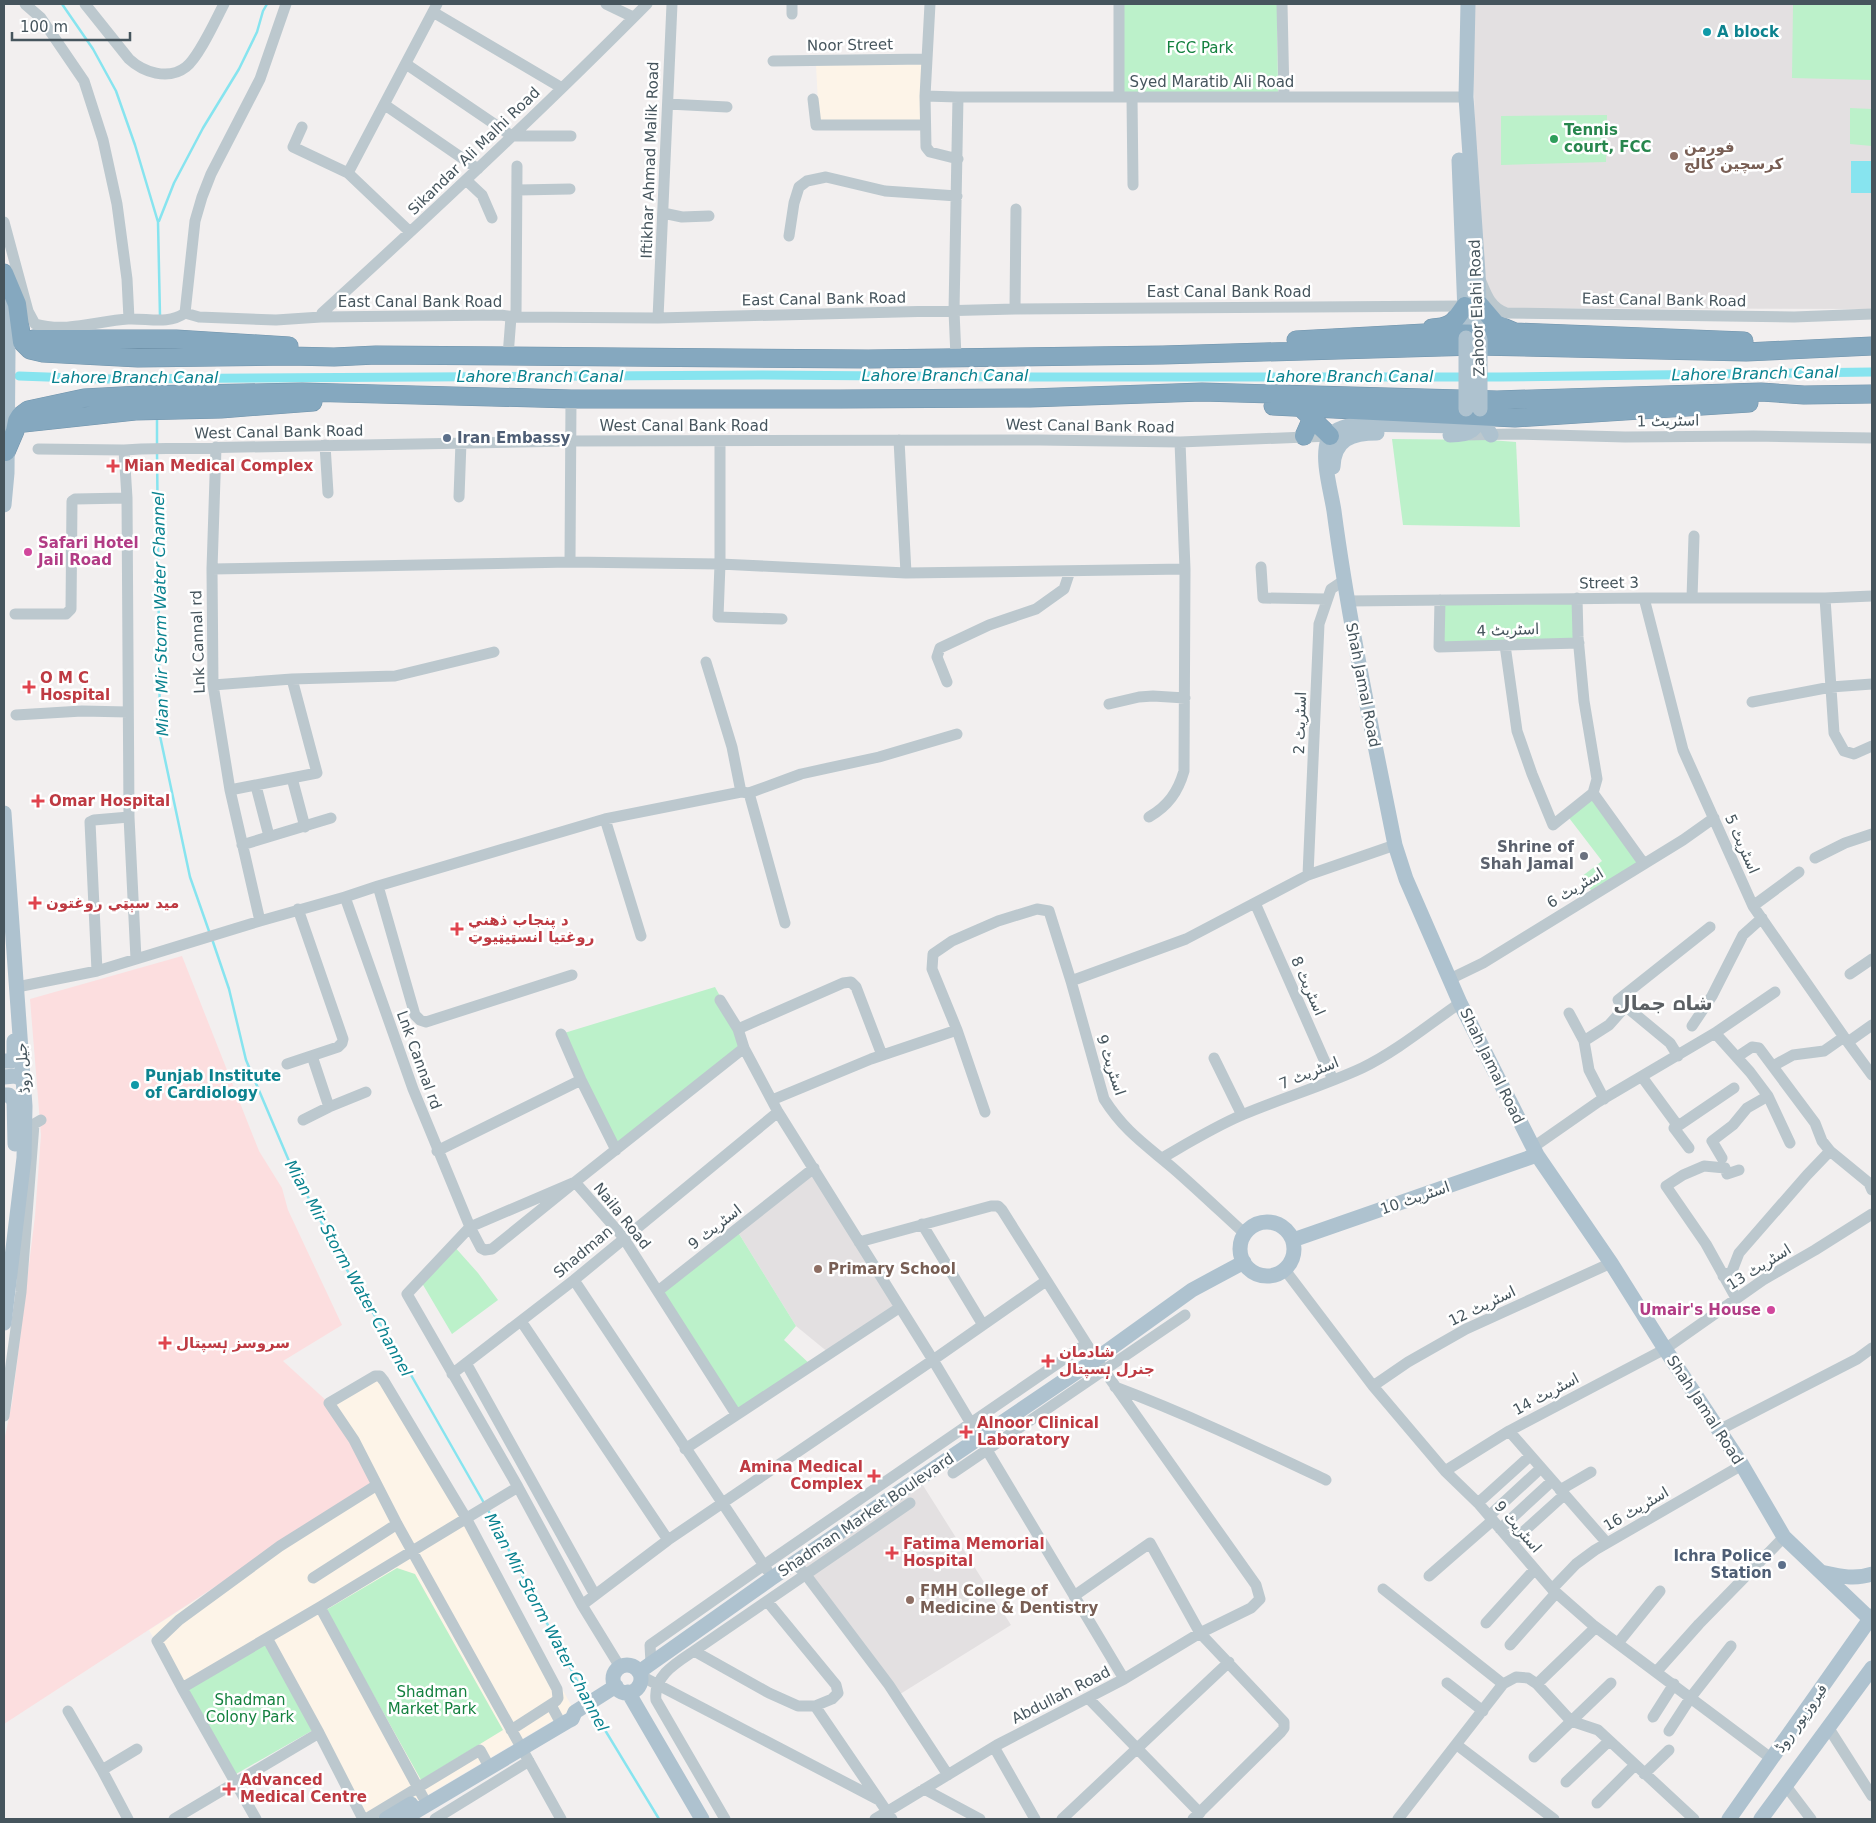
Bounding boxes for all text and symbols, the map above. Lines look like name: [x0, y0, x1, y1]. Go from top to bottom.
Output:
scale bar: [12, 10, 130, 42]
text: 100 m: [20, 18, 68, 36]
place label: A block: [1717, 23, 1780, 41]
marker: A block: [1701, 26, 1713, 38]
street label: Noor Street: [807, 35, 893, 55]
park label: FCC Park: [1167, 39, 1234, 57]
street label: Iftikhar Ahmad Malik Road: [638, 61, 662, 259]
street label: Syed Maratib Ali Road: [1130, 73, 1294, 91]
street label: Sikandar Ali Malhi Road: [404, 83, 544, 219]
place label: Tennis court, FCC: [1564, 121, 1652, 156]
marker: Tennis court, FCC: [1548, 133, 1560, 145]
place label: فورمن کرسچین کالج: [1684, 138, 1784, 174]
marker: فورمن کرسچین کالج: [1668, 150, 1680, 162]
street label: Zahoor Elahi Road: [1466, 239, 1488, 377]
street label: East Canal Bank Road: [1147, 283, 1311, 301]
street label: East Canal Bank Road: [742, 289, 906, 309]
street label: East Canal Bank Road: [1582, 290, 1746, 310]
street label: East Canal Bank Road: [338, 293, 502, 311]
water label: Lahore Branch Canal: [1671, 363, 1839, 384]
water label: Lahore Branch Canal: [861, 366, 1029, 385]
water label: Lahore Branch Canal: [456, 367, 624, 386]
water label: Lahore Branch Canal: [1266, 367, 1434, 386]
water label: Lahore Branch Canal: [51, 368, 219, 387]
street label: اسٹریٹ 1: [1636, 411, 1700, 431]
street label: West Canal Bank Road: [1005, 416, 1175, 436]
street label: West Canal Bank Road: [599, 417, 769, 435]
street label: West Canal Bank Road: [194, 422, 364, 442]
place label: Iran Embassy: [457, 429, 571, 447]
marker: Iran Embassy: [441, 432, 453, 444]
place label: Mian Medical Complex: [124, 457, 313, 475]
marker: Mian Medical Complex: [106, 459, 120, 473]
water label: Mian Mir Storm Water Channel: [149, 491, 172, 737]
place label: Safari Hotel Jail Road: [37, 534, 139, 569]
marker: Safari Hotel Jail Road: [22, 546, 34, 558]
street label: Street 3: [1579, 573, 1639, 593]
street label: Lnk Cannal rd: [187, 590, 209, 694]
street label: اسٹریٹ 4: [1476, 620, 1540, 640]
street label: Shah Jamal Road: [1342, 621, 1384, 749]
place label: O M C Hospital: [40, 669, 110, 704]
marker: O M C Hospital: [22, 680, 36, 694]
street label: اسٹریٹ 2: [1290, 691, 1310, 755]
place label: Omar Hospital: [49, 792, 170, 810]
marker: Omar Hospital: [31, 794, 45, 808]
street label: اسٹریٹ 5: [1721, 812, 1763, 876]
place label: Shrine of Shah Jamal: [1480, 838, 1574, 873]
marker: Shrine of Shah Jamal: [1578, 850, 1590, 862]
street label: اسٹریٹ 6: [1543, 864, 1607, 912]
place label: مید سېټي روغتون: [46, 894, 179, 913]
marker: مید سېټي روغتون: [28, 896, 42, 910]
place label: د پنجاب ذهني روغتیا انسټیټیوټ: [468, 911, 594, 946]
marker: د پنجاب ذهني روغتیا انسټیټیوټ: [450, 922, 464, 936]
street label: اسٹریٹ 8: [1287, 954, 1329, 1018]
district label: شاہ جمال: [1613, 991, 1713, 1015]
street label: Shah Jamal Road: [1456, 1005, 1528, 1127]
street label: Lnk Cannal rd: [393, 1008, 445, 1112]
street label: اسٹریٹ 9: [1093, 1032, 1129, 1098]
street label: جیل روڈ: [12, 1042, 34, 1094]
street label: اسٹریٹ 7: [1277, 1053, 1341, 1093]
place label: Punjab Institute of Cardiology: [145, 1067, 281, 1102]
marker: Punjab Institute of Cardiology: [129, 1079, 141, 1091]
water label: Mian Mir Storm Water Channel: [281, 1157, 416, 1380]
street label: اسٹریٹ 10: [1378, 1178, 1452, 1218]
street label: Naila Road: [590, 1179, 654, 1253]
street label: اسٹریٹ 9: [685, 1201, 745, 1253]
street label: Shadman: [550, 1222, 616, 1282]
street label: اسٹریٹ 13: [1724, 1240, 1794, 1294]
place label: Primary School: [828, 1260, 956, 1278]
marker: Primary School: [812, 1263, 824, 1275]
street label: اسٹریٹ 12: [1446, 1282, 1518, 1330]
place label: Umair's House: [1639, 1301, 1761, 1319]
marker: Umair's House: [1765, 1304, 1777, 1316]
place label: سروسز ہسپتال: [176, 1334, 290, 1353]
marker: سروسز ہسپتال: [158, 1336, 172, 1350]
place label: شادمان جنرل ہسپتال: [1059, 1343, 1155, 1379]
street label: Shah Jamal Road: [1663, 1352, 1747, 1468]
marker: شادمان جنرل ہسپتال: [1041, 1354, 1055, 1368]
street label: اسٹریٹ 14: [1510, 1369, 1582, 1419]
place label: Alnoor Clinical Laboratory: [977, 1414, 1099, 1449]
marker: Alnoor Clinical Laboratory: [959, 1425, 973, 1439]
street label: Shadman Market Boulevard: [775, 1449, 957, 1581]
place label: Amina Medical Complex: [739, 1458, 863, 1493]
marker: Amina Medical Complex: [867, 1469, 881, 1483]
street label: اسٹریٹ 16: [1600, 1483, 1672, 1535]
street label: اسٹریٹ 9: [1491, 1497, 1545, 1557]
water label: Mian Mir Storm Water Channel: [481, 1510, 613, 1735]
place label: Fatima Memorial Hospital: [903, 1535, 1045, 1570]
marker: Fatima Memorial Hospital: [885, 1546, 899, 1560]
place label: Ichra Police Station: [1673, 1547, 1772, 1582]
marker: Ichra Police Station: [1776, 1559, 1788, 1571]
place label: FMH College of Medicine & Dentistry: [920, 1582, 1099, 1617]
marker: FMH College of Medicine & Dentistry: [904, 1594, 916, 1606]
street label: Abdullah Road: [1009, 1662, 1113, 1728]
street label: فیروزپور روڈ: [1771, 1680, 1832, 1756]
park label: Shadman Market Park: [388, 1683, 477, 1718]
park label: Shadman Colony Park: [206, 1691, 295, 1726]
place label: Advanced Medical Centre: [240, 1771, 367, 1806]
marker: Advanced Medical Centre: [222, 1782, 236, 1796]

